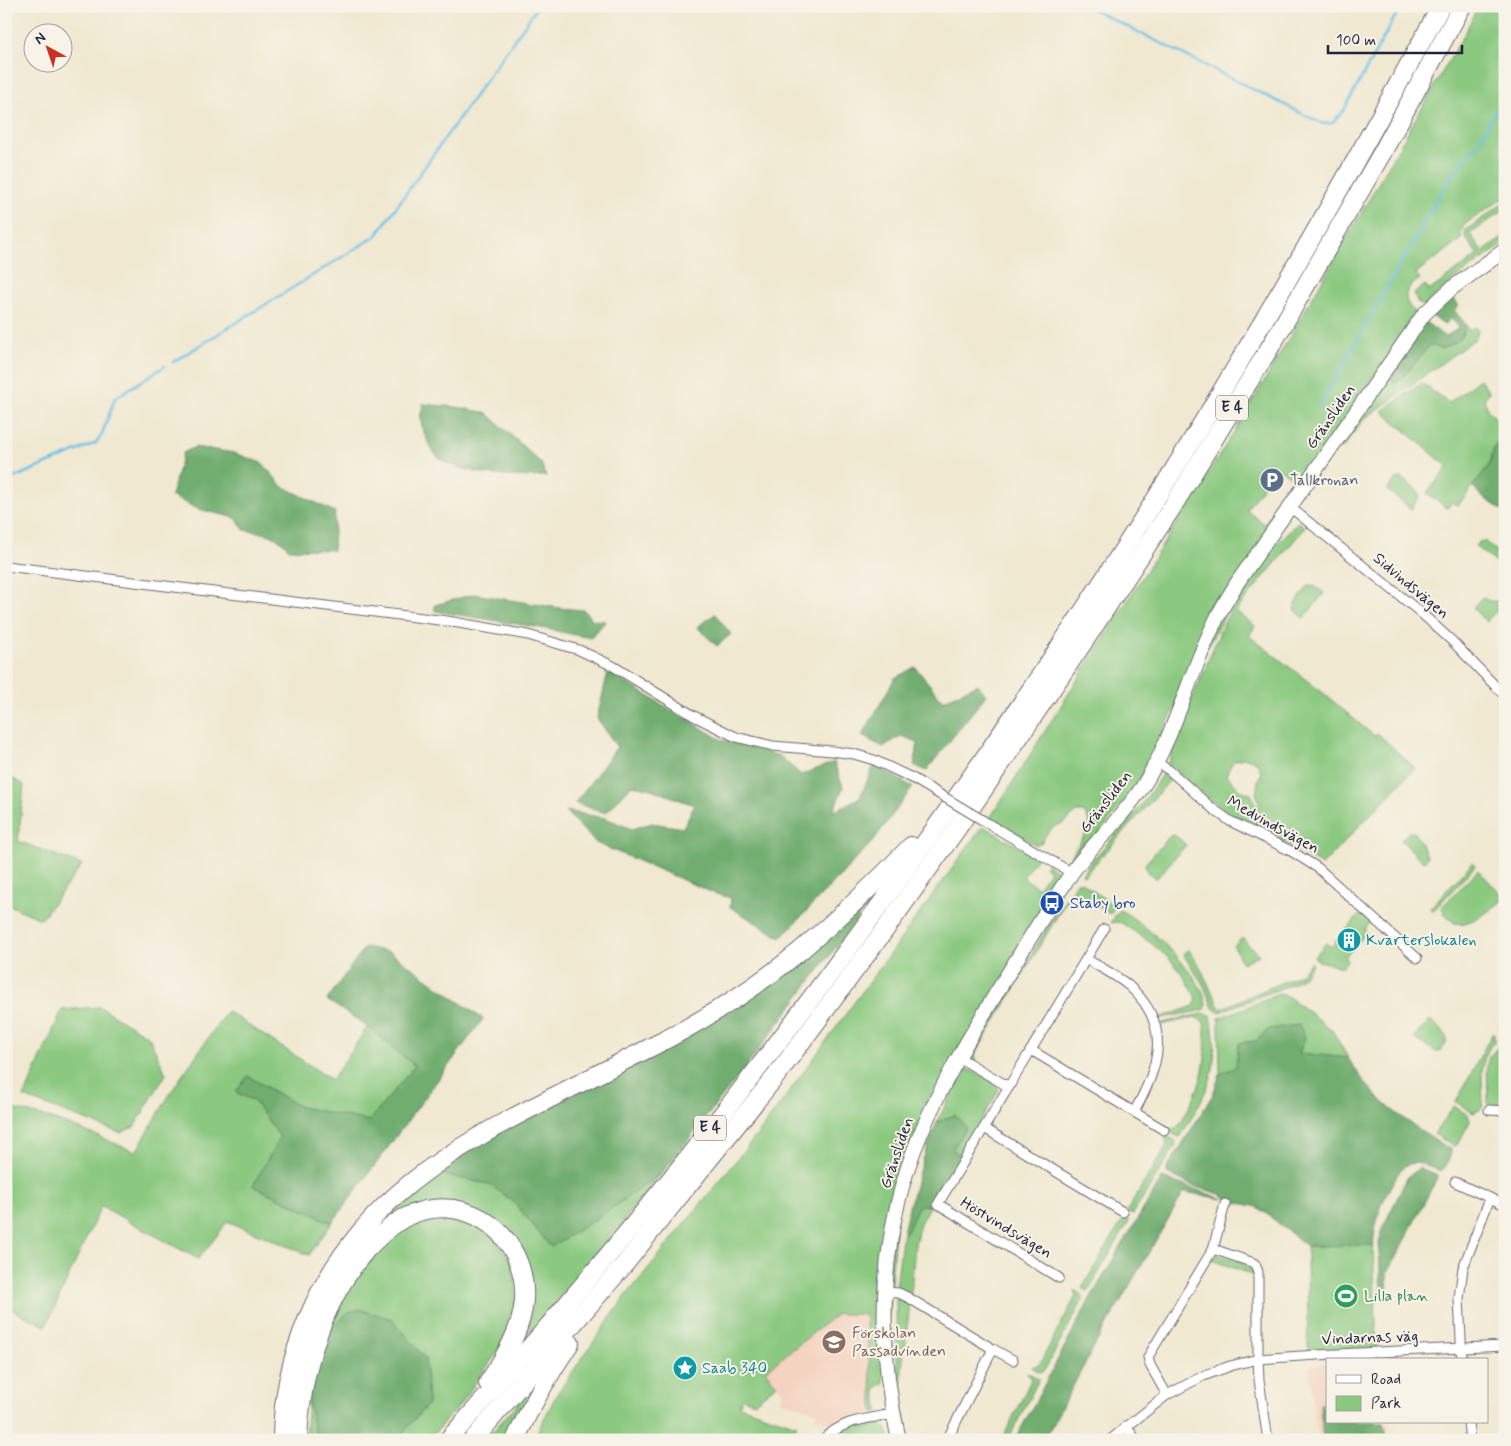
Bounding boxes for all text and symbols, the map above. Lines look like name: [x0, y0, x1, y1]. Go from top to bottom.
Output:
north arrow: [22, 22, 72, 72]
scale bar: [1328, 22, 1462, 54]
text: N: [31, 29, 50, 49]
text: 100 m: [1336, 31, 1376, 51]
street label: Gränsliden: [1301, 381, 1361, 453]
road number: E 4: [1216, 396, 1248, 420]
parking icon: Tallkronan: [1259, 467, 1285, 493]
place label: Tallkronan: [1290, 470, 1358, 491]
street label: Sidvindsvägen: [1369, 548, 1453, 624]
street label: Gränsliden: [1075, 766, 1137, 838]
street label: Medvindsvägen: [1223, 791, 1323, 859]
bus stop icon: Staby bro: [1039, 890, 1065, 916]
place label: Staby bro: [1070, 893, 1136, 914]
building icon: Kvarterslokalen: [1336, 927, 1362, 953]
place label: Kvarterslokalen: [1366, 930, 1477, 951]
street label: Gränsliden: [875, 1115, 919, 1191]
road number: E 4: [694, 1116, 726, 1140]
street label: Höstvindsvägen: [956, 1192, 1056, 1264]
sports icon: Lilla plan: [1333, 1283, 1359, 1309]
place label: Lilla plan: [1364, 1286, 1429, 1307]
place label: Förskolan Passadvinden: [852, 1323, 946, 1362]
street label: Vindarnas väg: [1321, 1326, 1419, 1350]
school or university icon: Förskolan Passadvinden: [821, 1329, 847, 1355]
place icon: Saab 340: [672, 1355, 698, 1381]
place label: Saab 340: [702, 1358, 767, 1379]
legend: [1326, 1358, 1488, 1424]
text: Road: [1371, 1370, 1401, 1390]
text: Park: [1371, 1394, 1401, 1414]

